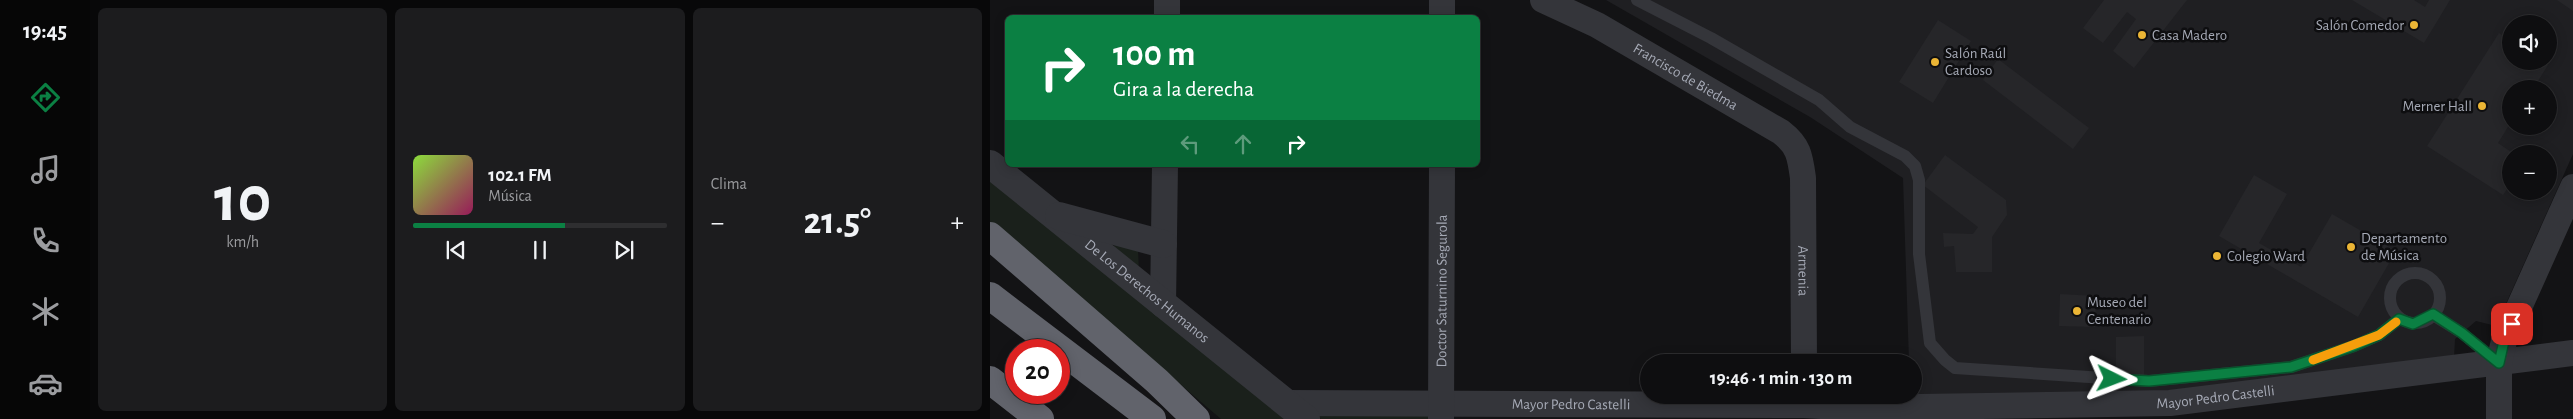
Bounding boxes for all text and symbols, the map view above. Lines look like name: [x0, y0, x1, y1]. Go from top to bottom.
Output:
map controls: [2502, 15, 2557, 200]
button: sound: [2502, 15, 2557, 70]
place label: Salón Comedor: [2316, 18, 2404, 33]
marker: Salón Comedor: [2408, 19, 2420, 31]
text: 19:45: [23, 20, 67, 42]
place label: Casa Madero: [2152, 28, 2227, 43]
marker: Casa Madero: [2136, 29, 2148, 41]
icon: right: [1030, 35, 1095, 100]
text: 100 m: [1113, 37, 1196, 72]
street label: Francisco de Biedma: [1631, 40, 1741, 113]
place label: Salón Raúl Cardoso: [1945, 46, 2006, 78]
marker: Salón Raúl Cardoso: [1929, 56, 1941, 68]
text: Gira a la derecha: [1113, 78, 1254, 100]
icon: directions: [28, 80, 63, 115]
button: +: [2502, 80, 2557, 135]
place label: Merner Hall: [2402, 99, 2472, 114]
marker: Merner Hall: [2476, 100, 2488, 112]
icon: left: [1176, 130, 1204, 158]
icon: ahead: [1229, 130, 1257, 158]
icon: right: [1282, 130, 1310, 158]
button: −: [2502, 145, 2557, 200]
icon: music: [28, 152, 63, 187]
text: 102.1 FM: [488, 166, 552, 185]
text: 10: [214, 168, 271, 233]
text: Clima: [711, 176, 747, 192]
text: Música: [488, 188, 532, 204]
text: 21.5°: [803, 203, 871, 241]
text: −: [711, 209, 724, 237]
text: +: [951, 209, 964, 237]
street label: Doctor Saturnino Segurola: [1434, 214, 1449, 368]
icon: phone: [28, 223, 63, 258]
place label: Departamento de Música: [2361, 231, 2447, 263]
text: km/h: [226, 234, 259, 250]
icon: previous: [442, 236, 470, 264]
icon: pause: [526, 236, 554, 264]
icon: next: [610, 236, 638, 264]
street label: De Los Derechos Humanos: [1082, 236, 1212, 345]
marker: Departamento de Música: [2345, 241, 2357, 253]
street label: Armenia: [1796, 245, 1811, 296]
place label: Colegio Ward: [2227, 249, 2305, 264]
marker: Colegio Ward: [2211, 250, 2223, 262]
icon: climate: [28, 294, 63, 329]
place label: Museo del Centenario: [2087, 295, 2151, 327]
pin: [2491, 303, 2533, 345]
marker: Museo del Centenario: [2071, 305, 2083, 317]
icon: arrive: [2498, 310, 2526, 338]
speed limit sign: 20: [1005, 339, 1070, 404]
position arrow: [2085, 352, 2137, 404]
icon: car: [28, 366, 63, 401]
text: 19:46 · 1 min · 130 m: [1710, 369, 1852, 388]
street label: Mayor Pedro Castelli: [2156, 383, 2275, 411]
street label: Mayor Pedro Castelli: [1512, 396, 1630, 412]

